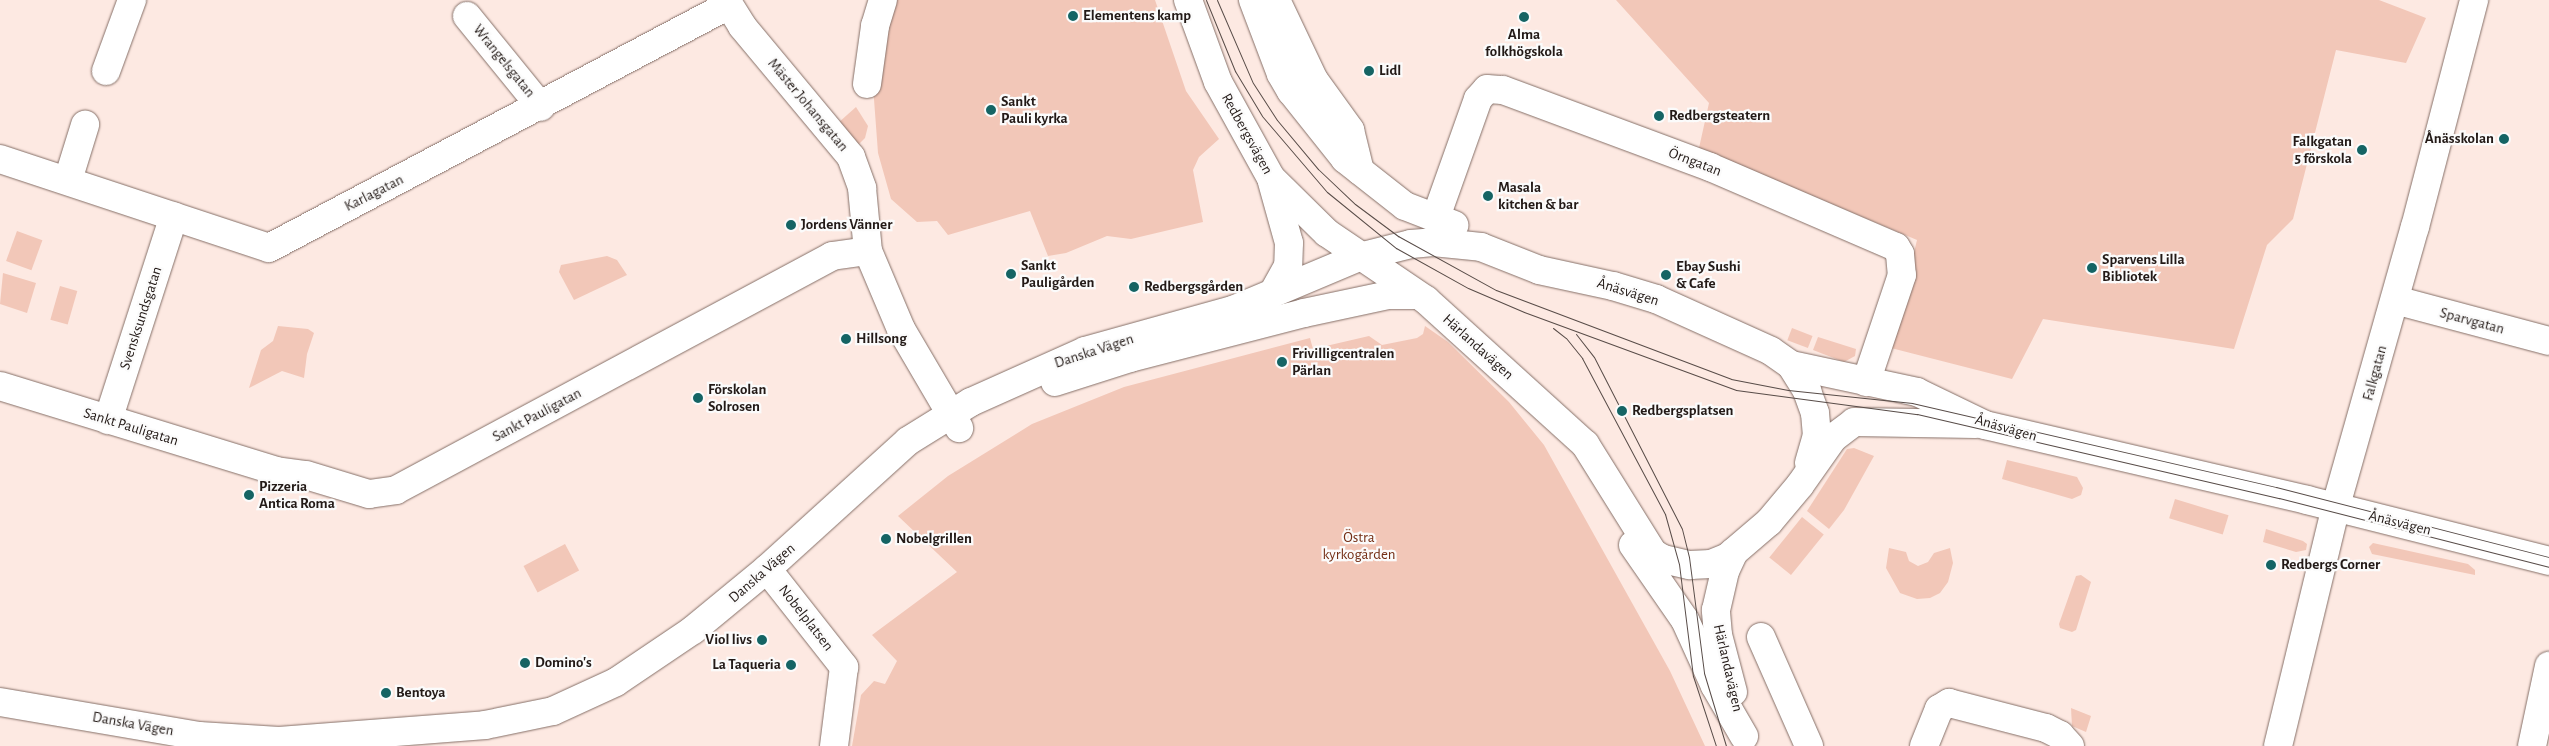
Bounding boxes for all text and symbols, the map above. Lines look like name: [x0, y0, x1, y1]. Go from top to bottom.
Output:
place label: Elementens kamp: [1083, 7, 1191, 25]
marker: Elementens kamp: [1067, 10, 1079, 22]
marker: Alma folkhögskola: [1518, 11, 1530, 23]
street label: Wrangelsgatan: [469, 21, 539, 101]
place label: Alma folkhögskola: [1485, 25, 1563, 60]
street label: Mäster Johansgatan: [764, 55, 852, 155]
place label: Lidl: [1379, 62, 1401, 80]
marker: Lidl: [1363, 65, 1375, 77]
street label: Redbergsvägen: [1217, 90, 1277, 178]
place label: Sankt Pauli kyrka: [1001, 92, 1068, 127]
marker: Sankt Pauli kyrka: [985, 104, 997, 116]
place label: Redbergsteatern: [1669, 107, 1770, 125]
marker: Redbergsteatern: [1653, 110, 1665, 122]
place label: Ånässkolan: [2425, 130, 2494, 148]
place label: Falkgatan 5 förskola: [2293, 132, 2352, 167]
marker: Ånässkolan: [2498, 133, 2510, 145]
street label: Örngatan: [1666, 144, 1724, 180]
marker: Falkgatan 5 förskola: [2356, 144, 2368, 156]
street label: Karlagatan: [342, 171, 406, 215]
place label: Masala kitchen & bar: [1498, 178, 1578, 213]
marker: Masala kitchen & bar: [1482, 190, 1494, 202]
place label: Jordens Vänner: [801, 216, 892, 234]
marker: Jordens Vänner: [785, 219, 797, 231]
place label: Sparvens Lilla Bibliotek: [2102, 250, 2185, 285]
place label: Sankt Pauligården: [1021, 256, 1094, 291]
place label: Ebay Sushi & Cafe: [1676, 257, 1741, 292]
marker: Sparvens Lilla Bibliotek: [2086, 262, 2098, 274]
street label: Svensksundsgatan: [116, 264, 166, 372]
marker: Sankt Pauligården: [1005, 268, 1017, 280]
marker: Ebay Sushi & Cafe: [1660, 269, 1672, 281]
street label: Ånäsvägen: [1595, 274, 1661, 310]
place label: Redbergsgården: [1144, 278, 1243, 296]
marker: Redbergsgården: [1128, 281, 1140, 293]
street label: Sparvgatan: [2438, 304, 2506, 338]
street label: Härlandavägen: [1439, 310, 1517, 384]
place label: Hillsong: [856, 330, 907, 348]
street label: Danska Vägen: [1052, 330, 1136, 372]
marker: Hillsong: [840, 333, 852, 345]
street label: Falkgatan: [2359, 343, 2391, 403]
place label: Frivilligcentralen Pärlan: [1292, 344, 1395, 379]
marker: Frivilligcentralen Pärlan: [1276, 356, 1288, 368]
place label: Förskolan Solrosen: [708, 380, 766, 415]
street label: Sankt Pauligatan: [489, 384, 585, 446]
marker: Förskolan Solrosen: [692, 392, 704, 404]
place label: Redbergsplatsen: [1632, 402, 1733, 420]
street label: Sankt Pauligatan: [81, 404, 181, 450]
marker: Redbergsplatsen: [1616, 405, 1628, 417]
street label: Ånäsvägen: [1973, 411, 2039, 445]
place label: Pizzeria Antica Roma: [259, 477, 335, 512]
marker: Pizzeria Antica Roma: [243, 489, 255, 501]
street label: Ånäsvägen: [2367, 507, 2433, 539]
park label: Östra kyrkogården: [1322, 528, 1396, 563]
place label: Nobelgrillen: [896, 530, 972, 548]
marker: Nobelgrillen: [880, 533, 892, 545]
street label: Danska Vägen: [725, 539, 799, 607]
place label: Redbergs Corner: [2281, 556, 2380, 574]
marker: Redbergs Corner: [2265, 559, 2277, 571]
street label: Nobelplatsen: [775, 581, 837, 655]
street label: Härlandavägen: [1709, 622, 1747, 714]
place label: Viol livs: [705, 631, 752, 649]
marker: Viol livs: [756, 634, 768, 646]
place label: Domino's: [535, 654, 592, 672]
place label: La Taqueria: [712, 656, 781, 674]
marker: Domino's: [519, 657, 531, 669]
marker: La Taqueria: [785, 659, 797, 671]
place label: Bentoya: [396, 684, 446, 702]
marker: Bentoya: [380, 687, 392, 699]
street label: Danska Vägen: [91, 708, 175, 740]

